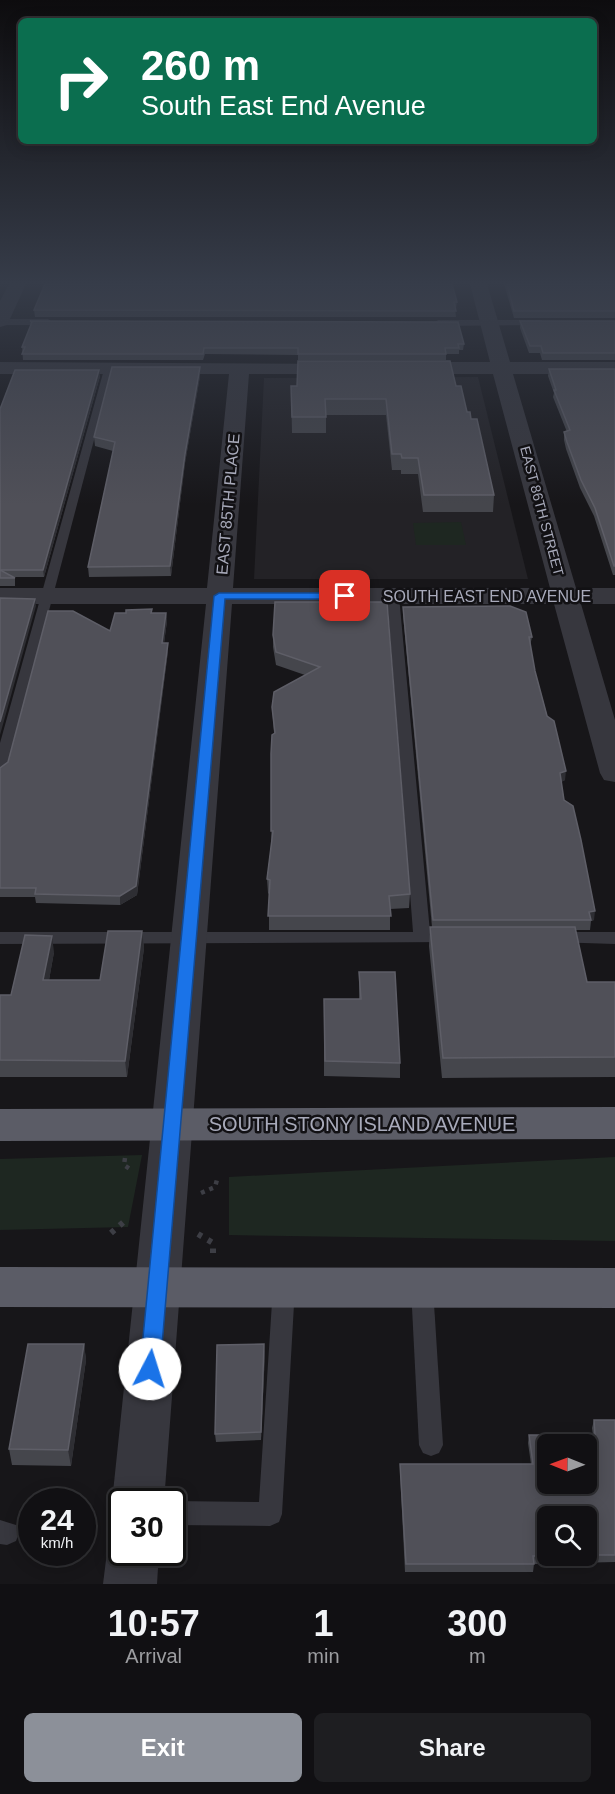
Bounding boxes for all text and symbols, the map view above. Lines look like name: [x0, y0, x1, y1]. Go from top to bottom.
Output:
icon: right: [42, 42, 120, 120]
text: 260 m: [141, 42, 260, 89]
text: South East End Avenue: [141, 91, 426, 121]
street label: EAST 85TH PLACE: [213, 433, 243, 575]
street label: EAST 86TH STREET: [517, 444, 567, 578]
pin: [319, 570, 370, 621]
icon: arrive: [328, 579, 361, 612]
street label: SOUTH EAST END AVENUE: [383, 588, 591, 605]
street label: SOUTH STONY ISLAND AVENUE: [209, 1113, 515, 1135]
position arrow: [118, 1337, 182, 1401]
north arrow: [537, 1434, 597, 1494]
map controls: [537, 1434, 597, 1566]
speed limit sign: 30: [108, 1488, 186, 1566]
text: 24: [40, 1503, 74, 1536]
button: search: [537, 1506, 597, 1566]
text: km/h: [41, 1534, 73, 1551]
text: 10:57: [108, 1603, 200, 1644]
text: 1: [313, 1603, 333, 1644]
text: 300: [447, 1603, 507, 1644]
text: Arrival: [125, 1645, 182, 1667]
text: min: [307, 1645, 340, 1667]
text: m: [469, 1645, 486, 1667]
button: Exit: [24, 1713, 302, 1782]
button: Share: [314, 1713, 591, 1782]

